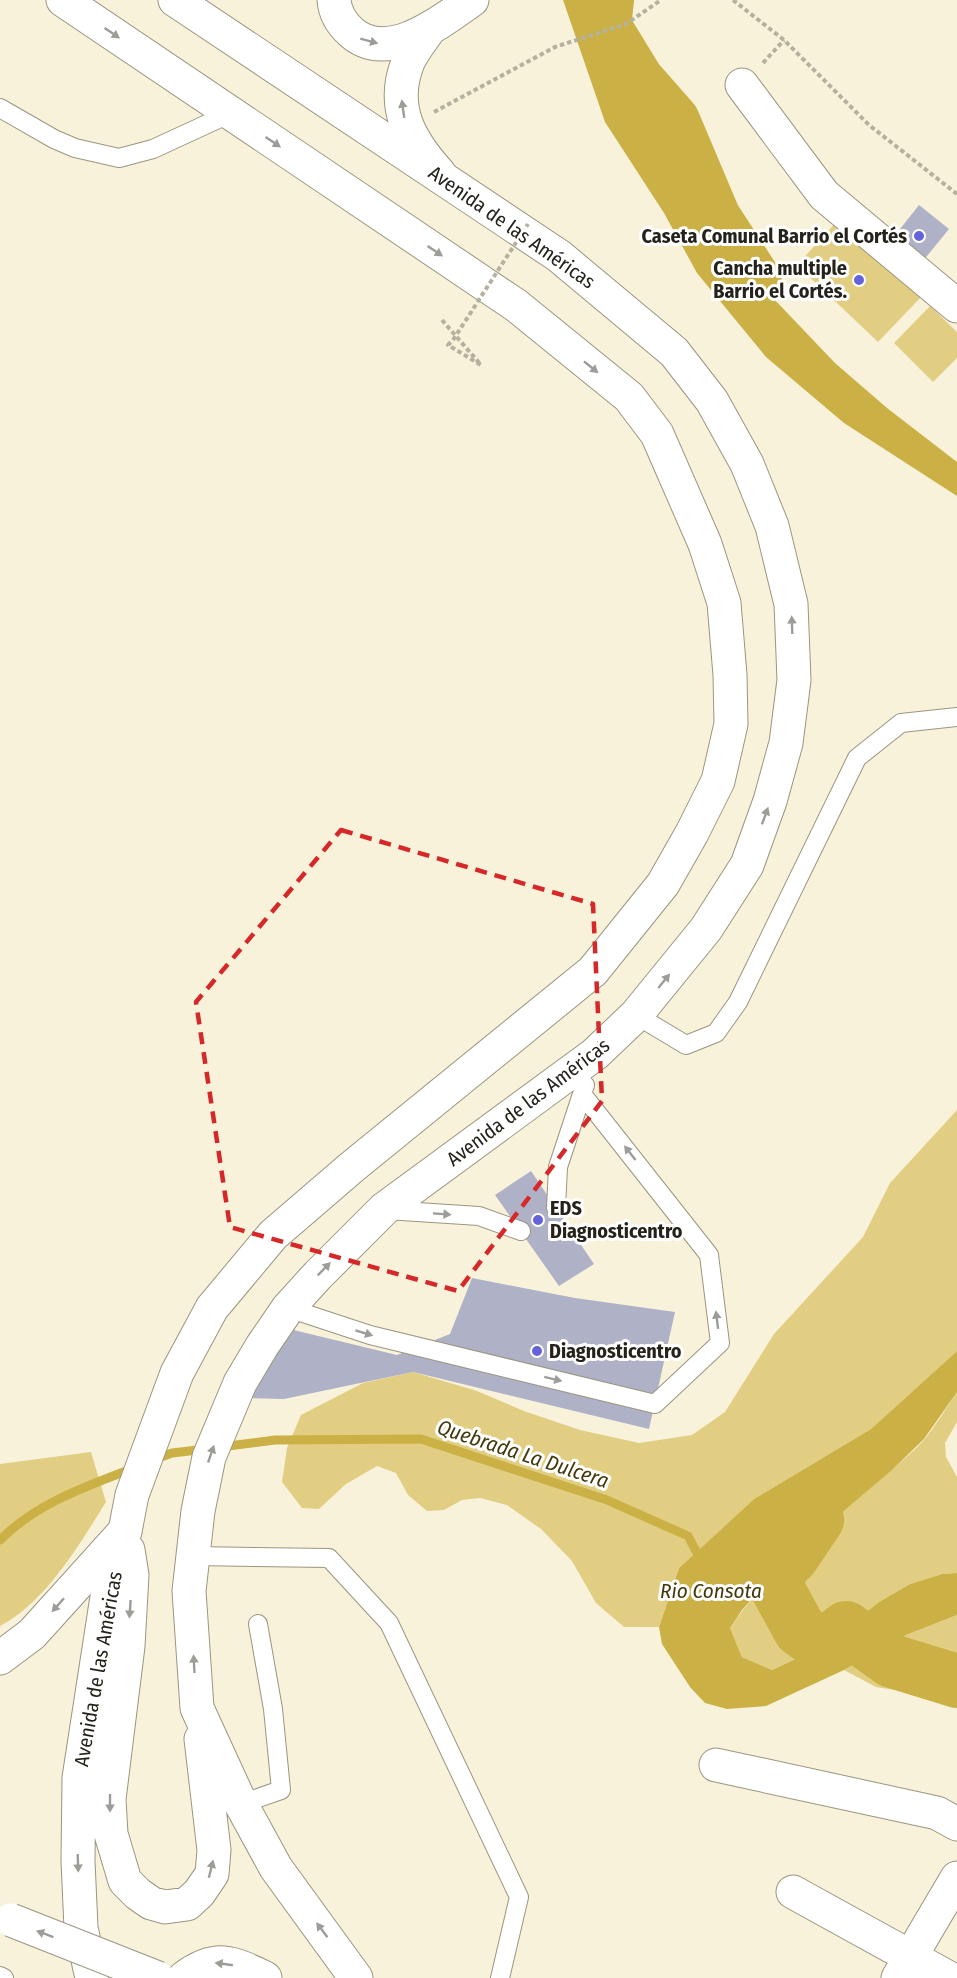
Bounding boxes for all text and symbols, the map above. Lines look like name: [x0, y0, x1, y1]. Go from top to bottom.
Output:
one-way arrow: [103, 27, 119, 39]
one-way arrow: [360, 37, 378, 46]
one-way arrow: [398, 99, 407, 118]
one-way arrow: [265, 136, 281, 148]
street label: Avenida de las Américas: [424, 160, 600, 294]
place label: Caseta Comunal Barrio el Cortés: [642, 224, 907, 248]
marker: Caseta Comunal Barrio el Cortés: [912, 229, 926, 243]
one-way arrow: [427, 245, 443, 256]
place label: Cancha multiple Barrio el Cortés.: [713, 256, 847, 303]
marker: Cancha multiple Barrio el Cortés.: [852, 273, 866, 287]
one-way arrow: [583, 360, 599, 373]
one-way arrow: [787, 615, 797, 634]
one-way arrow: [760, 807, 770, 825]
one-way arrow: [657, 973, 670, 989]
street label: Avenida de las Américas: [442, 1033, 614, 1171]
one-way arrow: [624, 1146, 636, 1161]
place label: EDS Diagnosticentro: [550, 1196, 683, 1243]
one-way arrow: [433, 1209, 452, 1218]
marker: EDS Diagnosticentro: [531, 1213, 545, 1227]
one-way arrow: [317, 1263, 331, 1277]
one-way arrow: [712, 1311, 722, 1330]
one-way arrow: [355, 1329, 373, 1338]
place label: Diagnosticentro: [549, 1339, 682, 1363]
marker: Diagnosticentro: [530, 1344, 544, 1358]
one-way arrow: [544, 1375, 562, 1385]
water label: Quebrada La Dulcera: [434, 1414, 612, 1494]
one-way arrow: [207, 1445, 217, 1463]
street label: Avenida de las Américas: [69, 1570, 127, 1768]
water label: Rio Consota: [660, 1578, 762, 1604]
one-way arrow: [52, 1597, 65, 1612]
one-way arrow: [125, 1600, 135, 1619]
one-way arrow: [190, 1655, 199, 1674]
one-way arrow: [105, 1794, 115, 1813]
one-way arrow: [73, 1853, 83, 1872]
one-way arrow: [207, 1860, 217, 1878]
one-way arrow: [316, 1923, 328, 1939]
one-way arrow: [36, 1929, 54, 1938]
one-way arrow: [214, 1959, 233, 1968]

